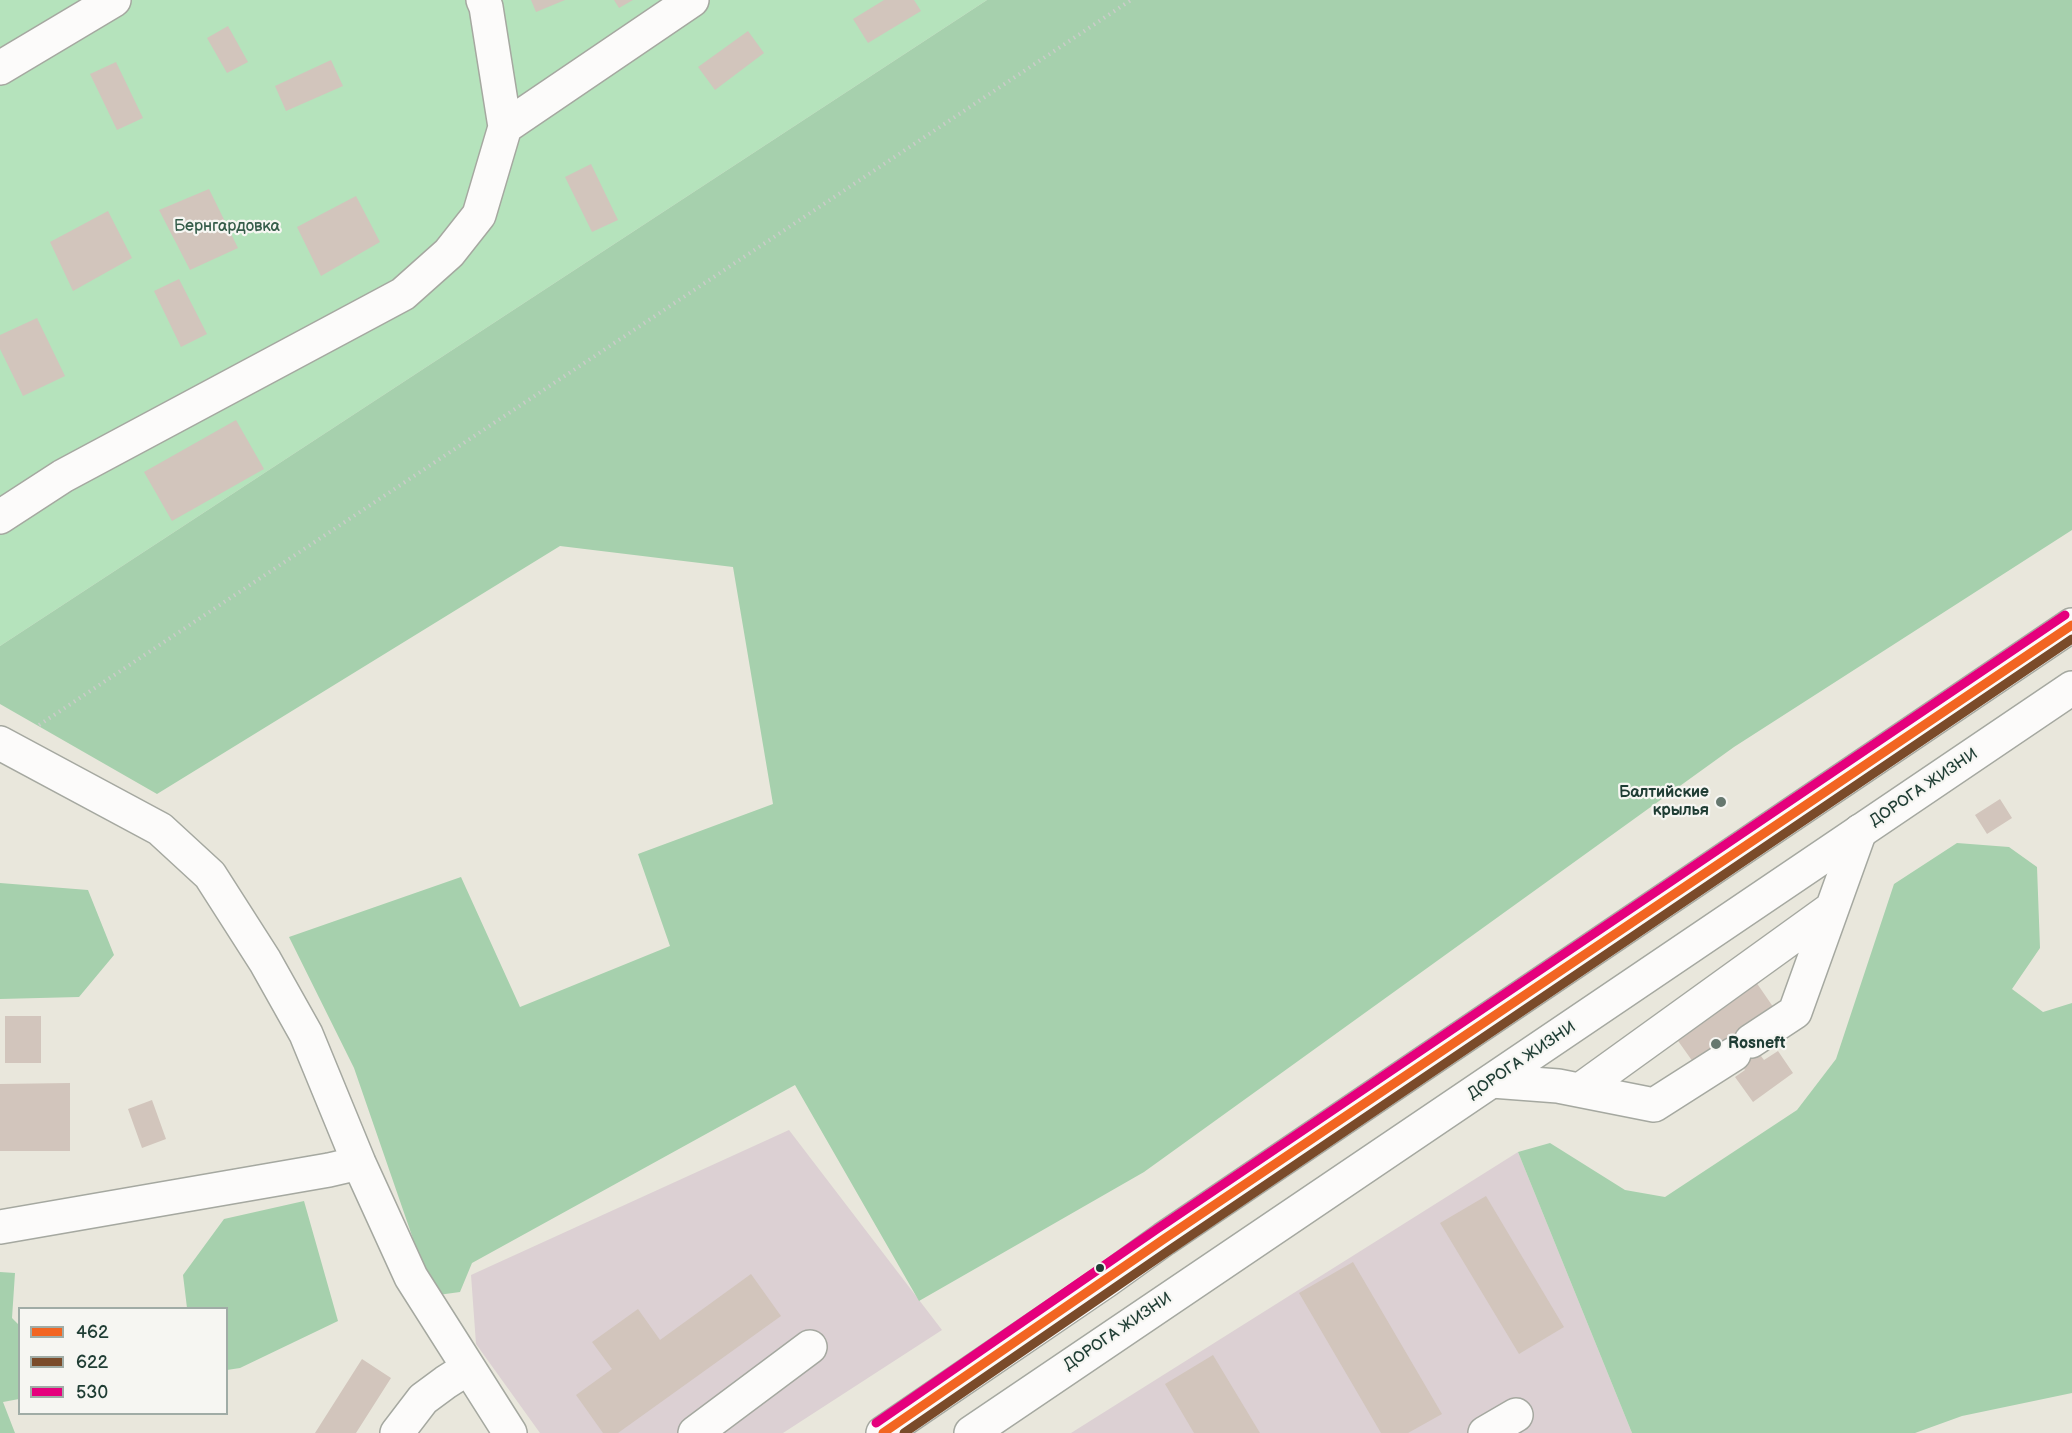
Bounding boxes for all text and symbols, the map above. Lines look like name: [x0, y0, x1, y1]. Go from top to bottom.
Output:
park label: Бернгардовка: [174, 217, 280, 237]
street label: ДОРОГА ЖИЗНИ: [1866, 745, 1982, 831]
place label: Балтийские крылья: [1619, 783, 1709, 821]
marker: Балтийские крылья: [1714, 795, 1728, 809]
street label: ДОРОГА ЖИЗНИ: [1464, 1018, 1580, 1104]
place label: Rosneft: [1728, 1034, 1785, 1054]
marker: Rosneft: [1709, 1037, 1723, 1051]
unlabelled marker: [1094, 1262, 1106, 1274]
street label: ДОРОГА ЖИЗНИ: [1060, 1289, 1176, 1375]
legend: [18, 1307, 228, 1415]
text: 462: [76, 1322, 109, 1343]
text: 622: [76, 1352, 108, 1373]
text: 530: [76, 1382, 108, 1403]

